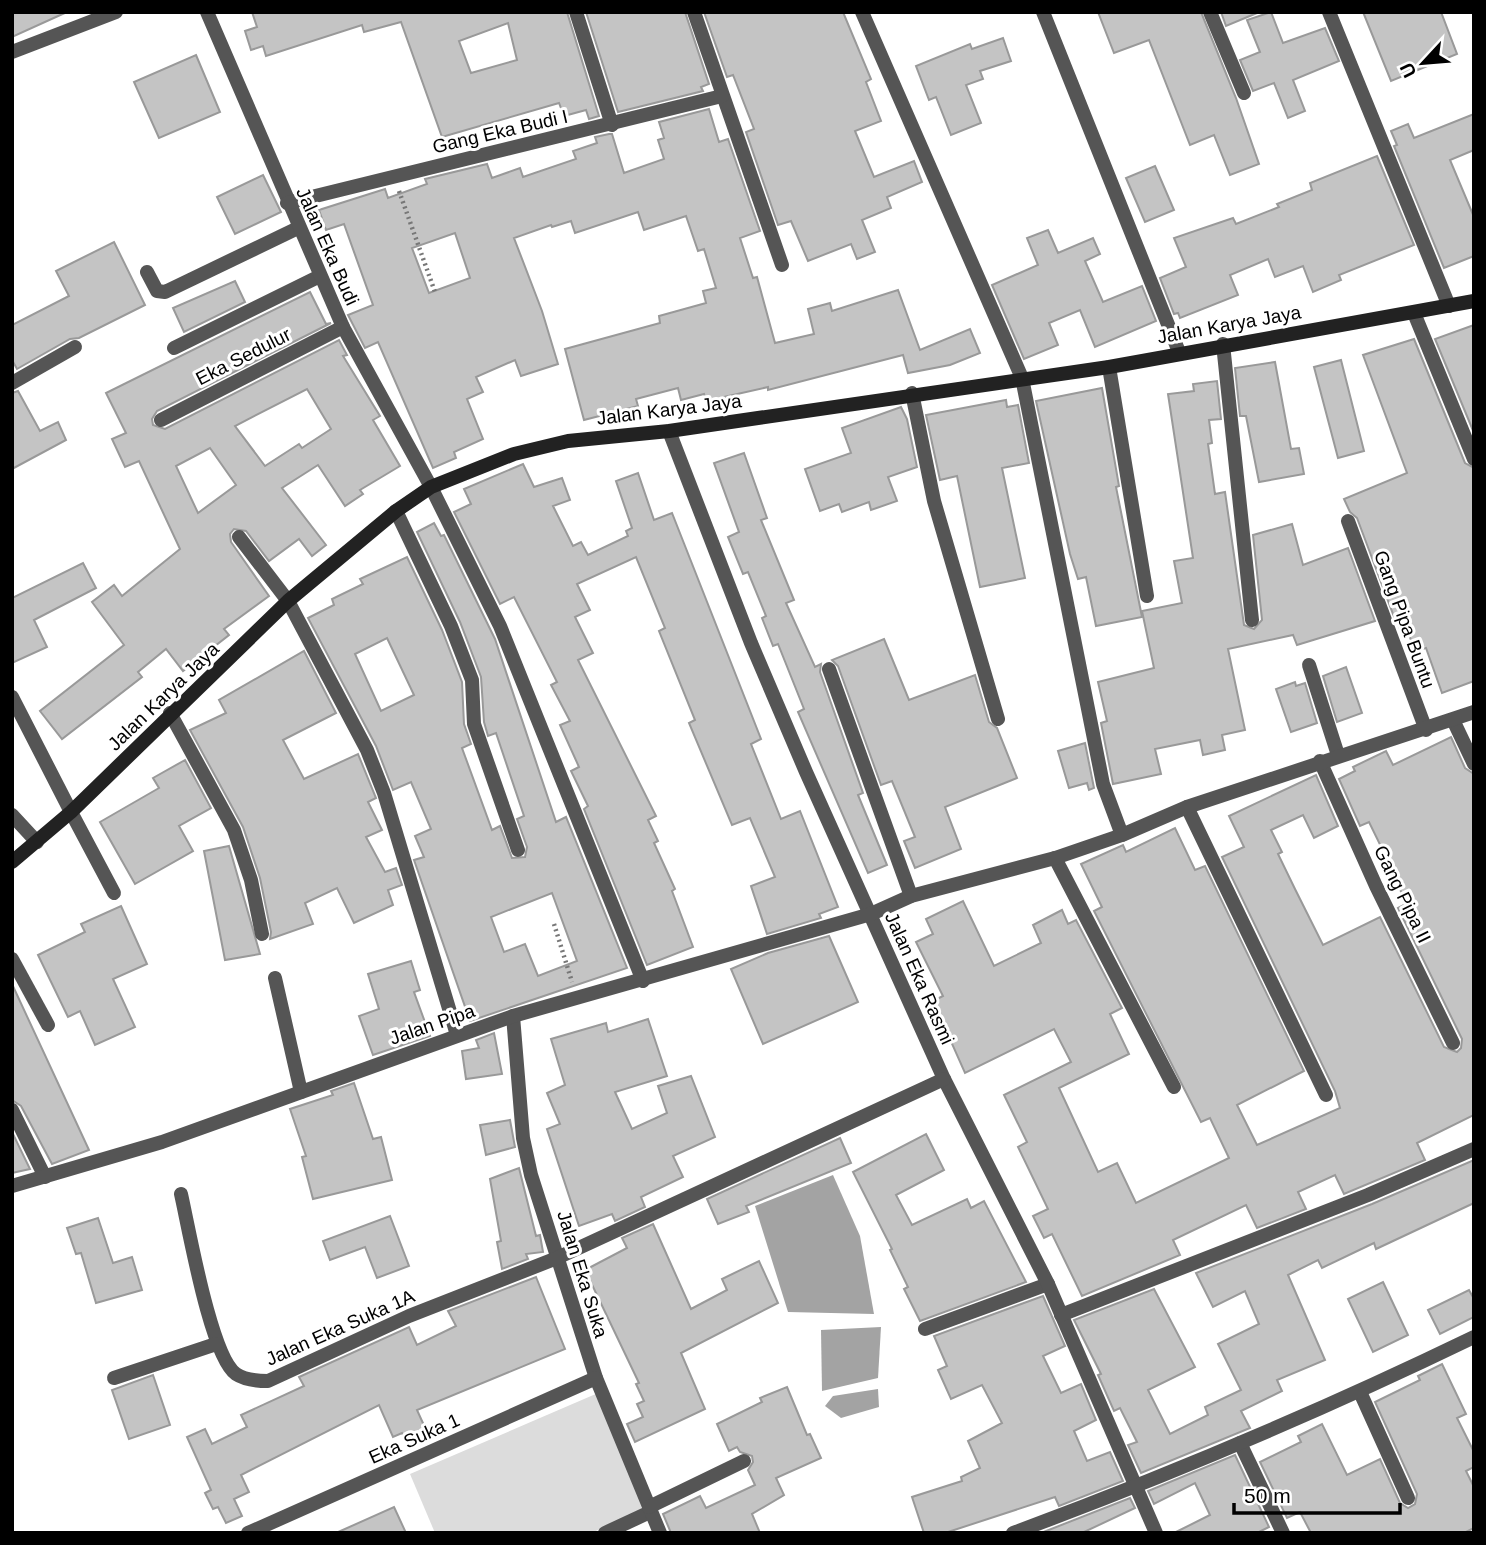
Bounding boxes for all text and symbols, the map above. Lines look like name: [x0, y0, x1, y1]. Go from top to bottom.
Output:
north arrow: [1388, 28, 1458, 98]
text: U: [1396, 59, 1421, 81]
street label: Gang Eka Budi I: [430, 106, 570, 157]
street label: Jalan Eka Budi: [292, 184, 363, 308]
street label: Jalan Karya Jaya: [1155, 301, 1303, 347]
street label: Eka Sedulur: [192, 323, 295, 389]
street label: Jalan Karya Jaya: [595, 390, 743, 429]
street label: Gang Pipa Buntu: [1370, 548, 1439, 691]
street label: Jalan Karya Jaya: [104, 638, 223, 755]
street label: Gang Pipa II: [1370, 842, 1435, 946]
street label: Jalan Eka Rasmi: [881, 909, 958, 1048]
street label: Jalan Pipa: [387, 1000, 478, 1049]
street label: Jalan Eka Suka: [553, 1208, 612, 1341]
street label: Jalan Eka Suka 1A: [263, 1285, 418, 1370]
street label: Eka Suka 1: [366, 1409, 463, 1468]
scale bar: [1234, 1472, 1400, 1516]
text: 50 m: [1244, 1484, 1291, 1507]

